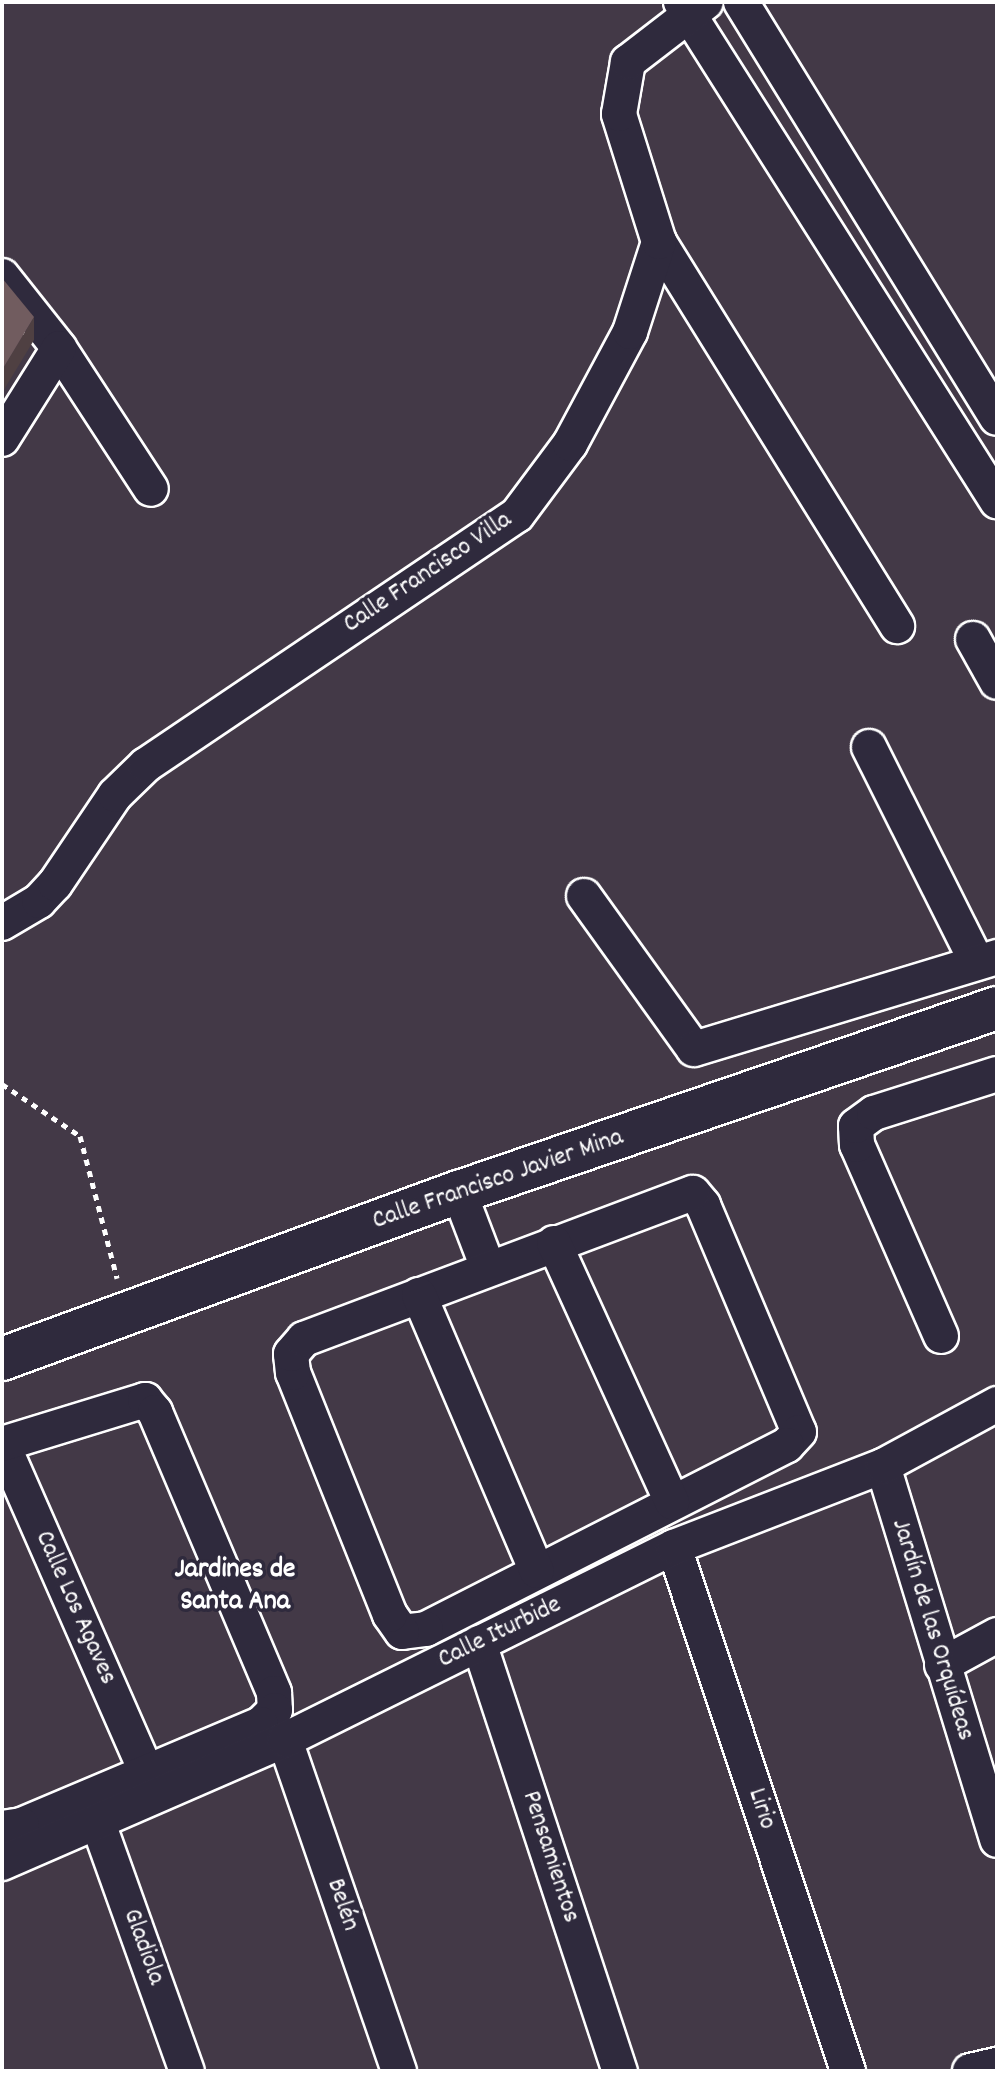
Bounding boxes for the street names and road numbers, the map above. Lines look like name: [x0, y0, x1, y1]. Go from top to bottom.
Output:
street label: Calle Francisco Villa: [338, 505, 518, 641]
street label: Calle Francisco Javier Mina: [369, 1122, 627, 1238]
street label: Jardín de las Orquídeas: [883, 1515, 981, 1745]
street label: Calle Los Agaves: [27, 1526, 123, 1690]
street label: Calle Iturbide: [433, 1590, 567, 1676]
street label: Lirio: [740, 1785, 782, 1833]
street label: Pensamientos: [514, 1787, 586, 1927]
street label: Belén: [319, 1875, 365, 1935]
street label: Gladiola: [115, 1905, 171, 1989]

